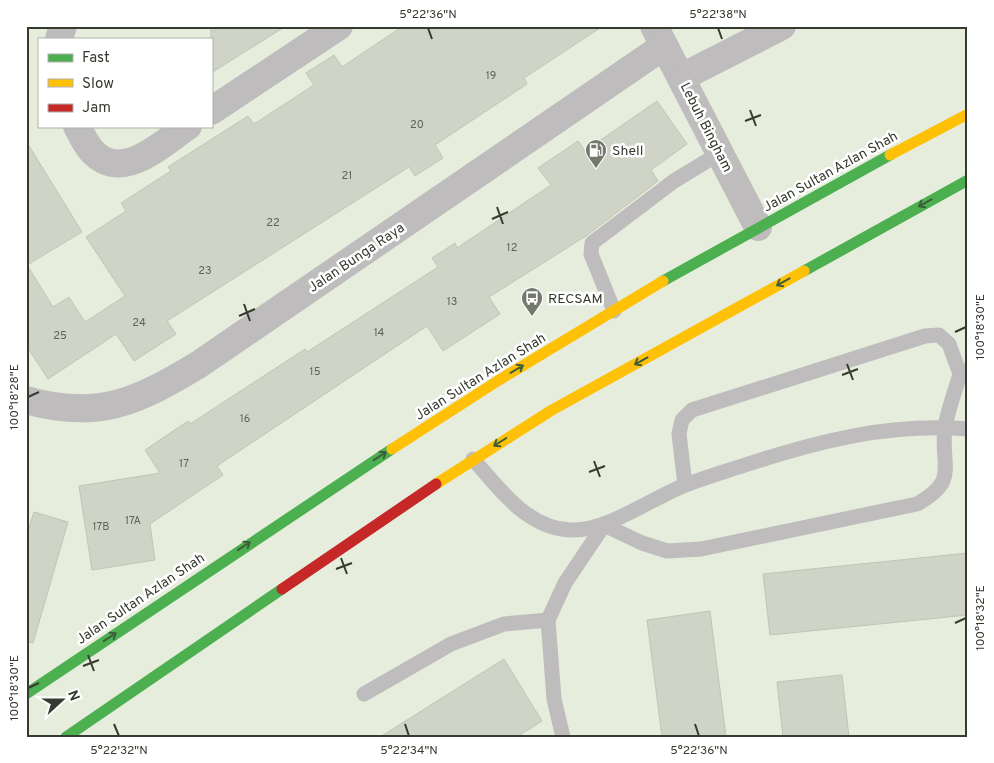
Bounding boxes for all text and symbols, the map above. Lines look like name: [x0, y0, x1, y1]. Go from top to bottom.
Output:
text: 5°22'36"N: [399, 7, 457, 23]
text: 5°22'38"N: [689, 7, 747, 23]
legend: [38, 38, 212, 128]
text: Fast: [82, 49, 110, 68]
house number: 19: [486, 69, 496, 83]
text: Slow: [82, 75, 114, 94]
street label: Lebuh Bingham: [676, 80, 736, 175]
text: Jam: [82, 99, 111, 118]
house number: 20: [410, 118, 424, 132]
street label: Jalan Sultan Azlan Shah: [760, 128, 901, 216]
fuel station icon: Shell: [584, 138, 608, 169]
place label: Shell: [612, 143, 643, 160]
house number: 21: [342, 169, 352, 183]
one-way arrow: [918, 199, 933, 209]
house number: 22: [266, 216, 280, 230]
street label: Jalan Bunga Raya: [306, 220, 408, 297]
house number: 12: [507, 241, 517, 255]
house number: 23: [198, 264, 212, 278]
one-way arrow: [775, 277, 790, 287]
bus stop icon: RECSAM: [520, 286, 544, 317]
place label: RECSAM: [548, 291, 603, 308]
text: 100°18'30"E: [973, 294, 989, 360]
house number: 13: [447, 295, 457, 309]
house number: 24: [132, 316, 146, 330]
house number: 14: [374, 326, 385, 340]
house number: 25: [53, 329, 67, 343]
street label: Jalan Sultan Azlan Shah: [412, 330, 549, 425]
one-way arrow: [633, 356, 648, 366]
text: 100°18'28"E: [7, 364, 23, 430]
one-way arrow: [510, 364, 524, 374]
house number: 15: [310, 365, 321, 379]
house number: 16: [240, 412, 250, 426]
one-way arrow: [493, 437, 507, 448]
one-way arrow: [373, 451, 387, 461]
house number: 17: [179, 457, 189, 471]
house number: 17A: [125, 514, 141, 528]
house number: 17B: [93, 520, 109, 534]
one-way arrow: [237, 541, 251, 551]
street label: Jalan Sultan Azlan Shah: [73, 550, 208, 649]
text: 100°18'32"E: [973, 585, 989, 651]
one-way arrow: [103, 632, 117, 642]
text: 100°18'30"E: [7, 655, 23, 721]
north arrow: [38, 676, 88, 726]
text: N: [63, 688, 82, 704]
text: 5°22'32"N: [90, 743, 148, 759]
text: 5°22'34"N: [380, 743, 438, 759]
text: 5°22'36"N: [670, 743, 728, 759]

